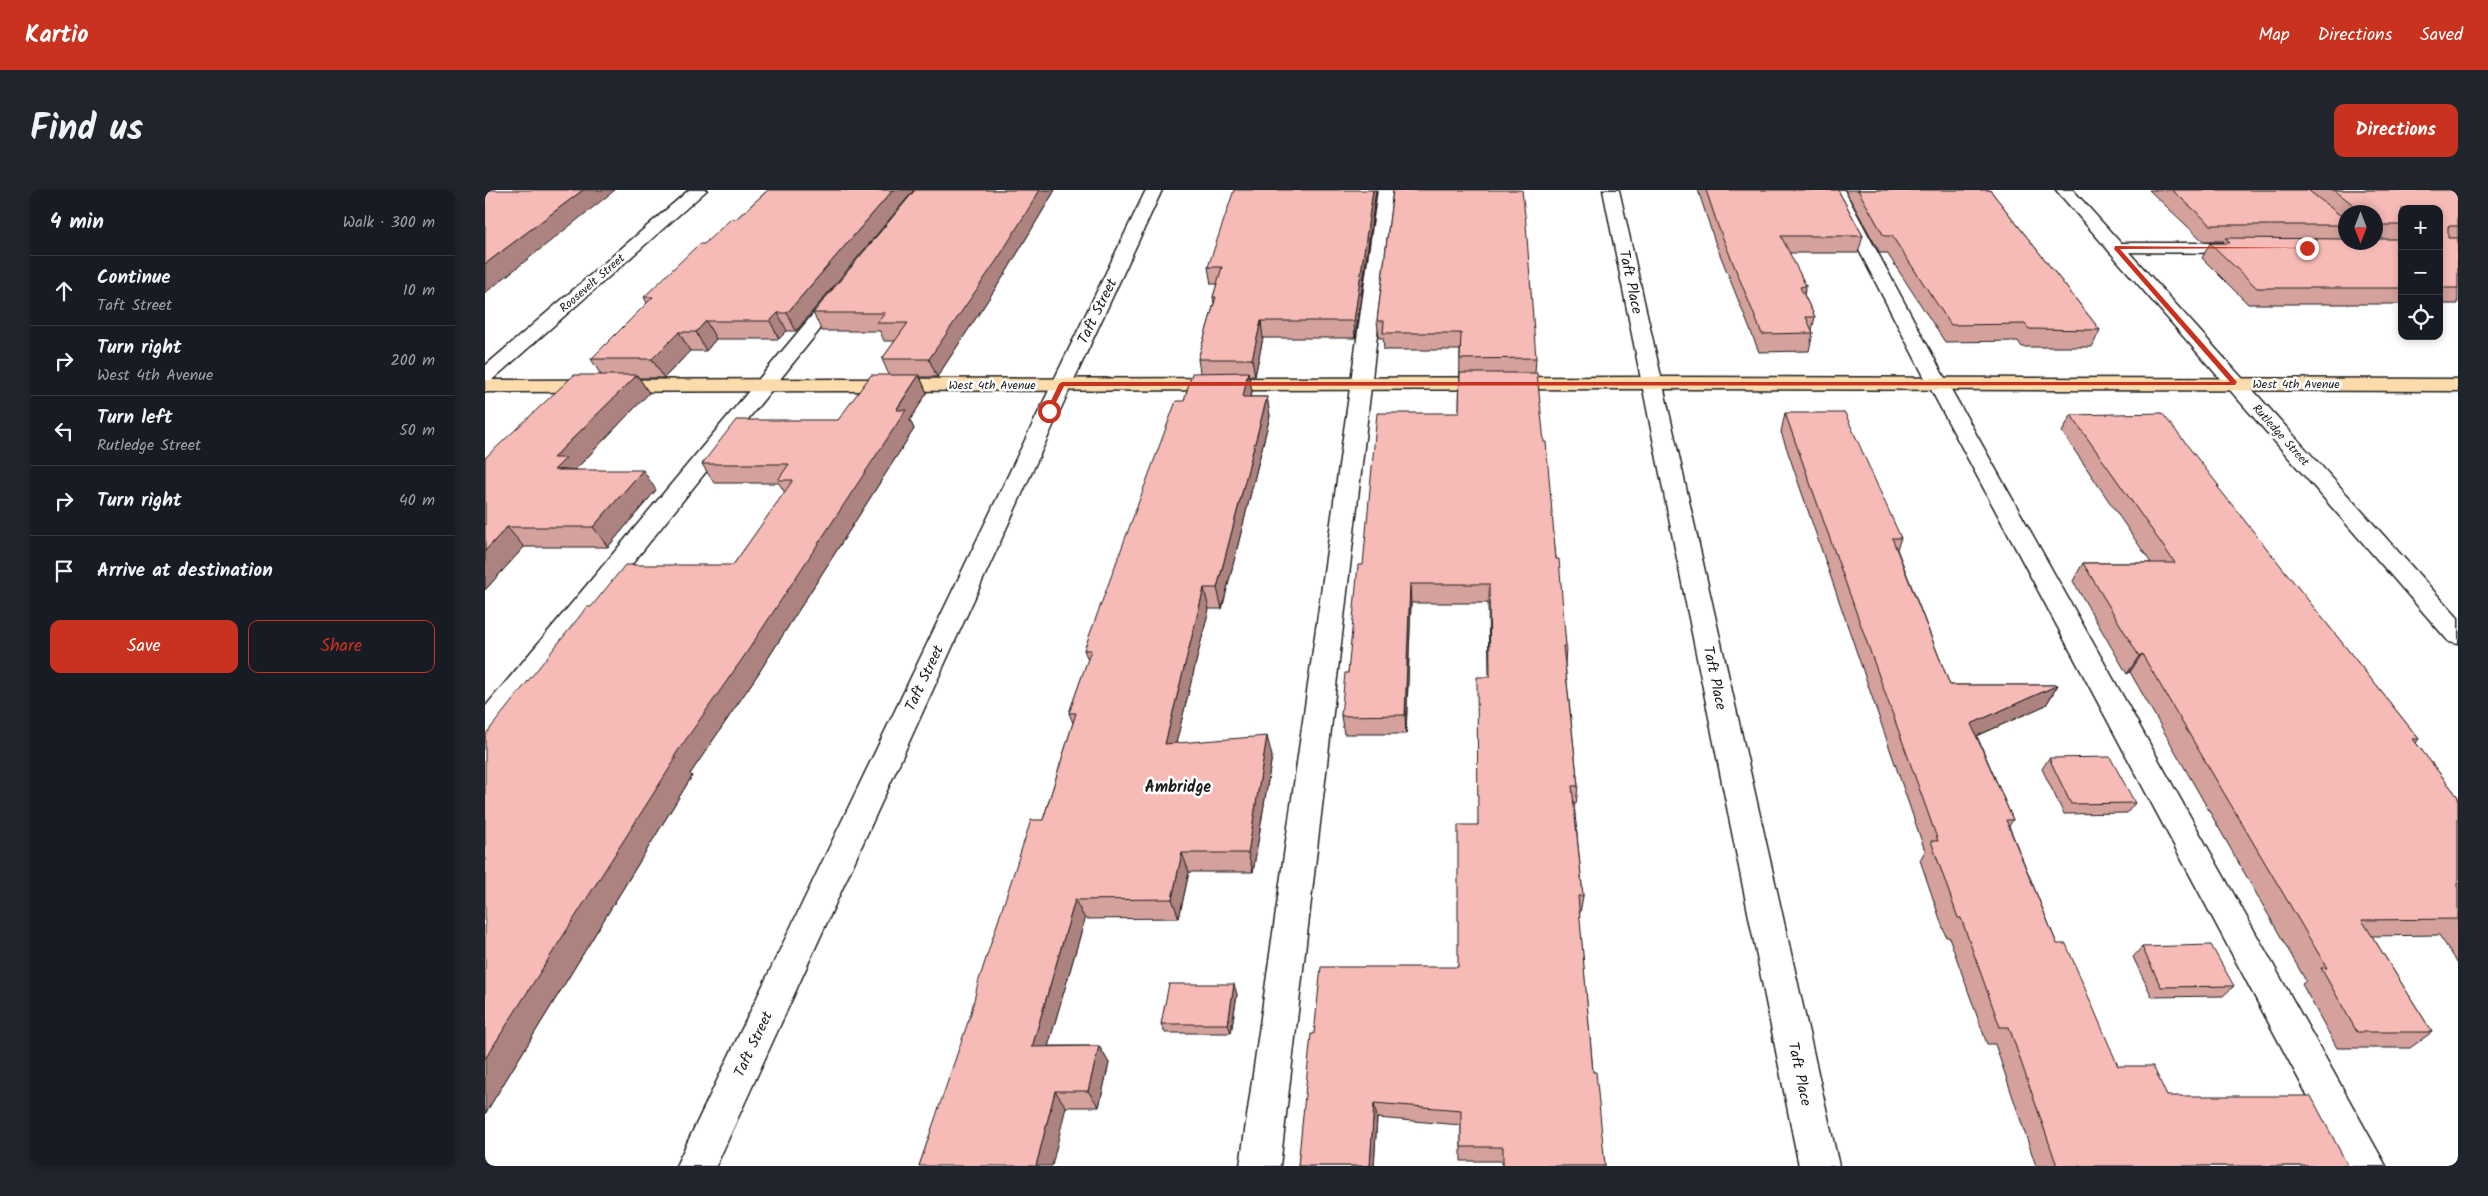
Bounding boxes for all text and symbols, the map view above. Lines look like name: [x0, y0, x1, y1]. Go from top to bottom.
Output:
text: Kartio: [25, 16, 88, 55]
text: Map: [2258, 21, 2290, 50]
text: Directions: [2318, 21, 2392, 50]
text: Saved: [2420, 21, 2463, 50]
text: Find us: [30, 102, 143, 158]
button: Directions: [2334, 104, 2458, 157]
north arrow: [2338, 205, 2383, 250]
map controls: [2398, 205, 2443, 340]
button: +: [2398, 205, 2443, 250]
text: 4 min: [50, 206, 104, 239]
text: Walk · 300 m: [343, 210, 435, 235]
route end: [2296, 237, 2319, 260]
street label: Taft Place: [1612, 248, 1649, 317]
street label: Roosevelt Street: [555, 249, 630, 317]
button: −: [2398, 250, 2443, 295]
text: Continue: [97, 263, 170, 293]
street label: Taft Street: [1072, 274, 1124, 348]
icon: ahead: [50, 277, 78, 305]
text: 10 m: [403, 278, 435, 303]
text: Taft Street: [97, 293, 172, 318]
button: locate: [2398, 295, 2443, 340]
text: Turn right: [97, 333, 182, 363]
icon: right: [50, 347, 78, 375]
text: 200 m: [391, 348, 435, 373]
text: West 4th Avenue: [97, 363, 213, 388]
street label: West 4th Avenue: [2252, 375, 2340, 394]
street label: West 4th Avenue: [948, 376, 1036, 395]
route start: [1038, 400, 1061, 423]
street label: Rutledge Street: [2247, 400, 2314, 471]
text: Turn left: [97, 403, 172, 433]
icon: left: [50, 417, 78, 445]
text: 50 m: [399, 418, 435, 443]
text: Rutledge Street: [97, 433, 201, 458]
text: Turn right: [97, 486, 182, 516]
icon: right: [50, 487, 78, 515]
text: 40 m: [399, 488, 435, 513]
text: Arrive at destination: [97, 556, 273, 586]
icon: arrive: [50, 557, 78, 585]
button: Save: [50, 620, 238, 673]
button: Share: [248, 620, 435, 673]
street label: Taft Street: [899, 641, 951, 715]
street label: Taft Place: [1696, 644, 1733, 713]
district label: Ambridge: [1145, 775, 1211, 800]
street label: Taft Street: [728, 1007, 780, 1081]
street label: Taft Place: [1781, 1040, 1818, 1109]

